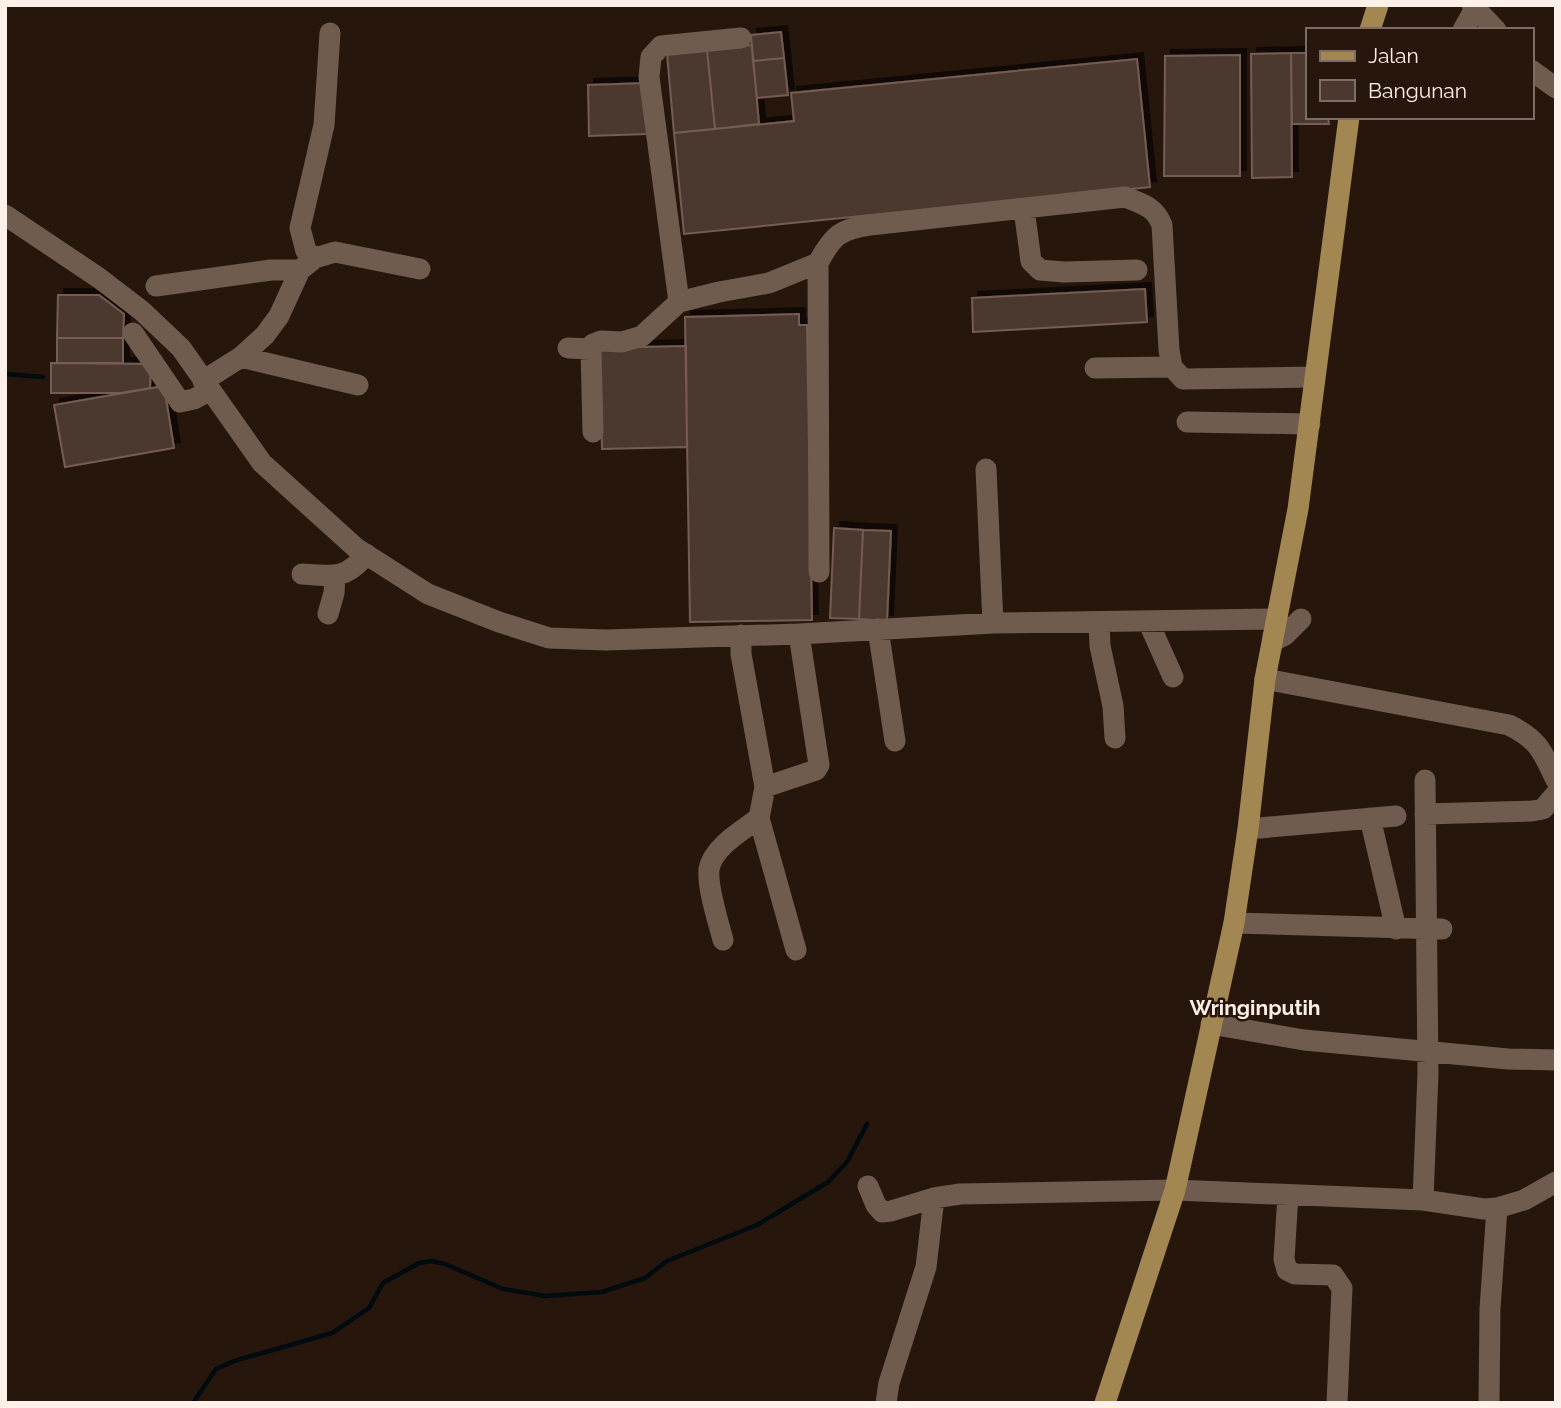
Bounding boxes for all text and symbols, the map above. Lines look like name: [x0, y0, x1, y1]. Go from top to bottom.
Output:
legend: [1306, 28, 1533, 119]
text: Jalan: [1368, 43, 1419, 68]
text: Bangunan: [1368, 78, 1467, 103]
district label: Wringinputih: [1189, 995, 1321, 1020]

